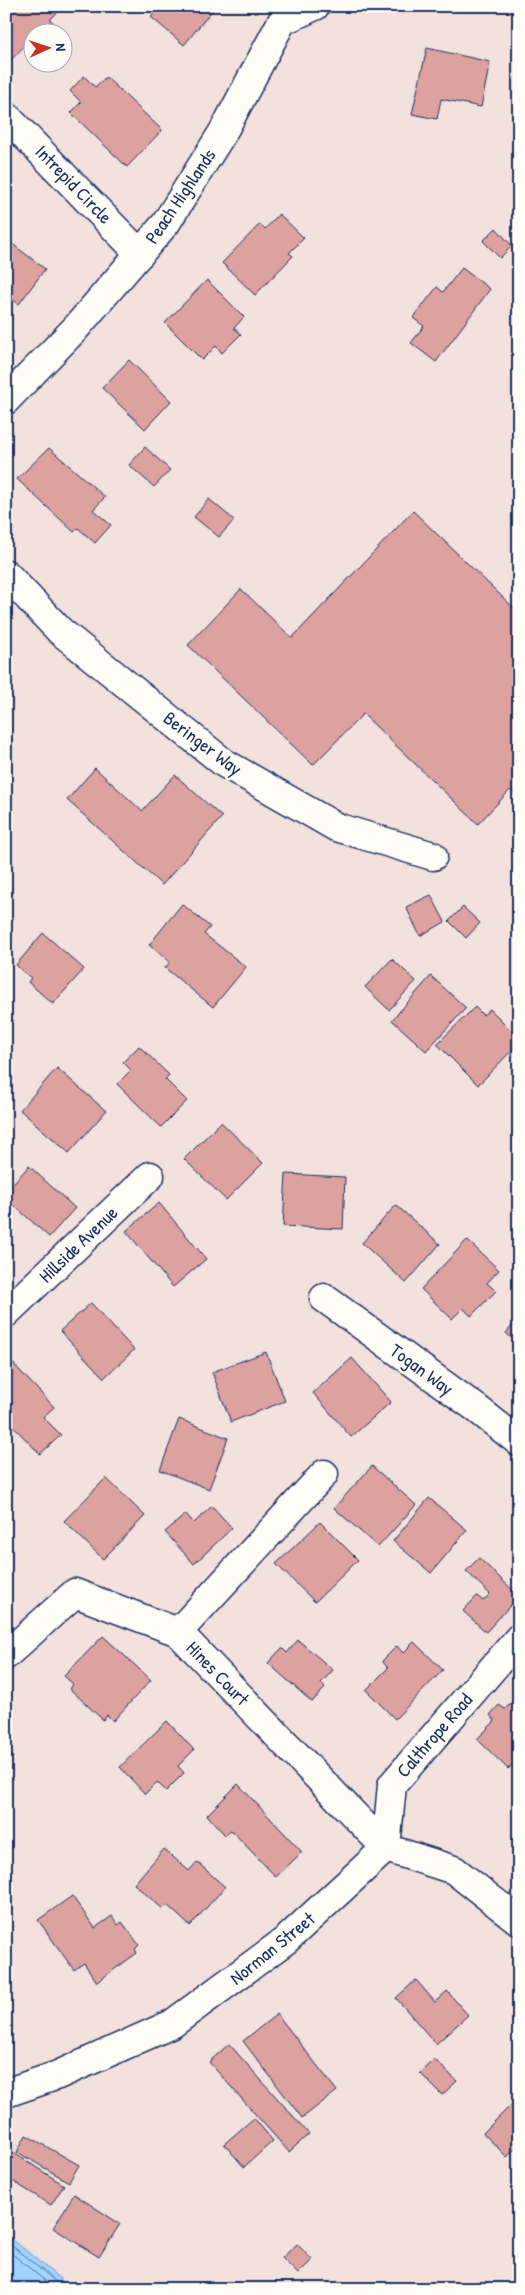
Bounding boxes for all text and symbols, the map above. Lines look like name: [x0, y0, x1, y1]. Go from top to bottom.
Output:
north arrow: [22, 22, 72, 72]
text: N: [52, 43, 71, 52]
street label: Intrepid Circle: [30, 139, 119, 230]
street label: Peach Highlands: [139, 143, 221, 249]
street label: Beringer Way: [158, 705, 248, 781]
street label: Hillside Avenue: [33, 1199, 123, 1288]
street label: Togan Way: [385, 1337, 459, 1401]
street label: Hines Court: [181, 1635, 256, 1711]
street label: Calthrope Road: [390, 1687, 478, 1783]
street label: Norman Street: [224, 1905, 320, 1990]

